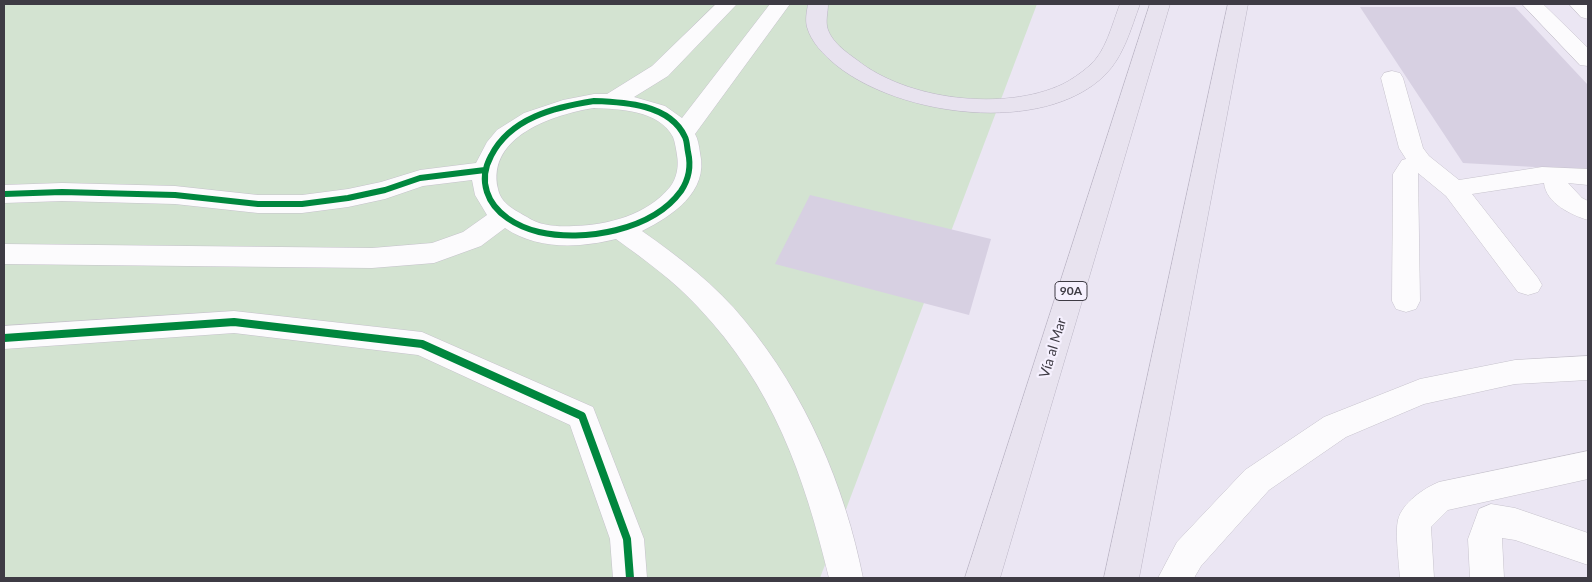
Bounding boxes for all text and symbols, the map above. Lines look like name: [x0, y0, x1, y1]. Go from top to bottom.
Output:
road number: 90A: [1055, 282, 1087, 300]
street label: Vía al Mar: [1036, 316, 1070, 380]

